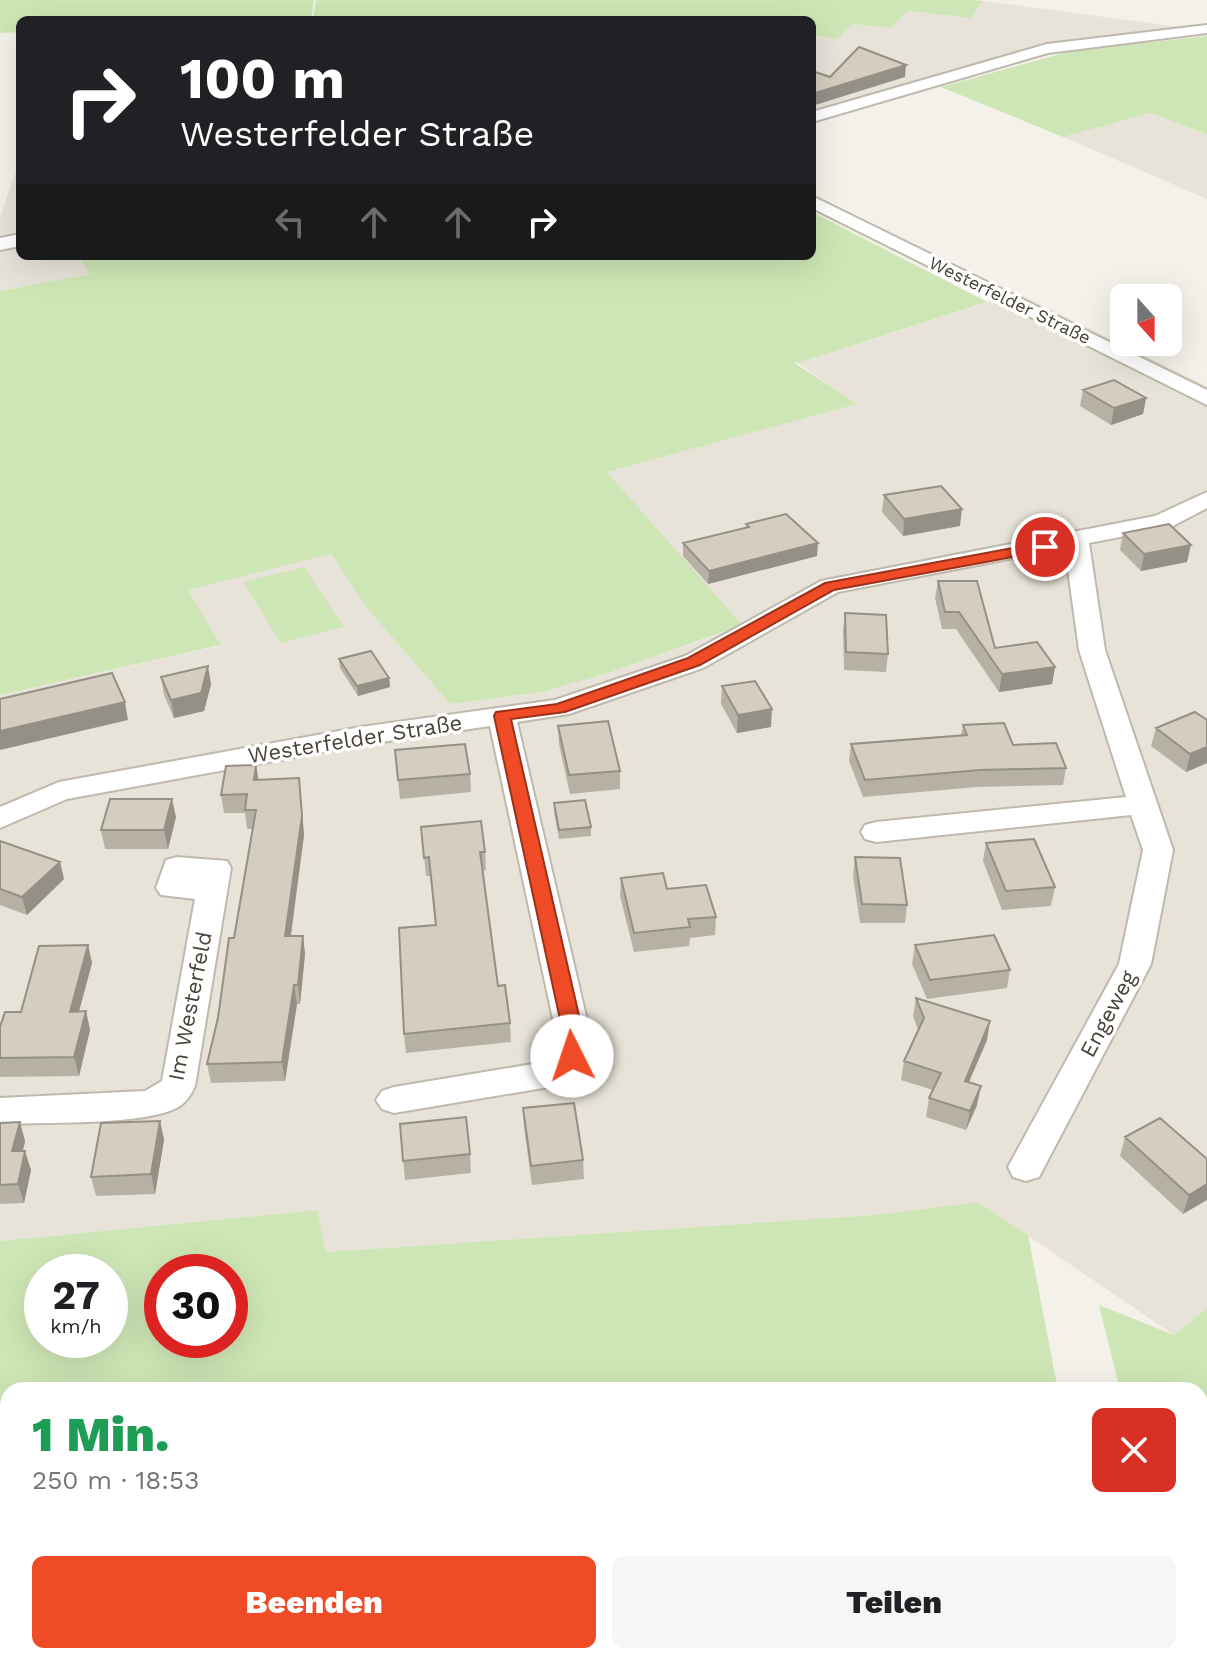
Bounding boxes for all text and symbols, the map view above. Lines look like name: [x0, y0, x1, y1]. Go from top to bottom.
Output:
text: 100 m: [180, 46, 345, 112]
icon: right: [48, 48, 152, 152]
text: Westerfelder Straße: [180, 113, 534, 155]
icon: left: [268, 200, 312, 244]
icon: ahead: [352, 200, 396, 244]
icon: ahead: [436, 200, 480, 244]
icon: right: [520, 200, 564, 244]
street label: Westerfelder Straße: [926, 252, 1094, 348]
north arrow: [1110, 284, 1182, 356]
map controls: [1110, 284, 1182, 356]
pin: [1011, 513, 1079, 581]
icon: arrive: [1023, 525, 1067, 569]
street label: Westerfelder Straße: [246, 710, 464, 768]
street label: Im Westerfeld: [163, 929, 217, 1083]
street label: Engeweg: [1075, 966, 1141, 1061]
position arrow: [530, 1014, 614, 1098]
speed limit sign: 30: [144, 1254, 248, 1358]
text: 27: [52, 1272, 100, 1319]
text: km/h: [50, 1314, 102, 1338]
text: 1 Min.: [32, 1406, 169, 1463]
button: close: [1092, 1408, 1176, 1492]
text: 250 m · 18:53: [32, 1465, 199, 1495]
button: Beenden: [32, 1556, 596, 1648]
button: Teilen: [612, 1556, 1176, 1648]

